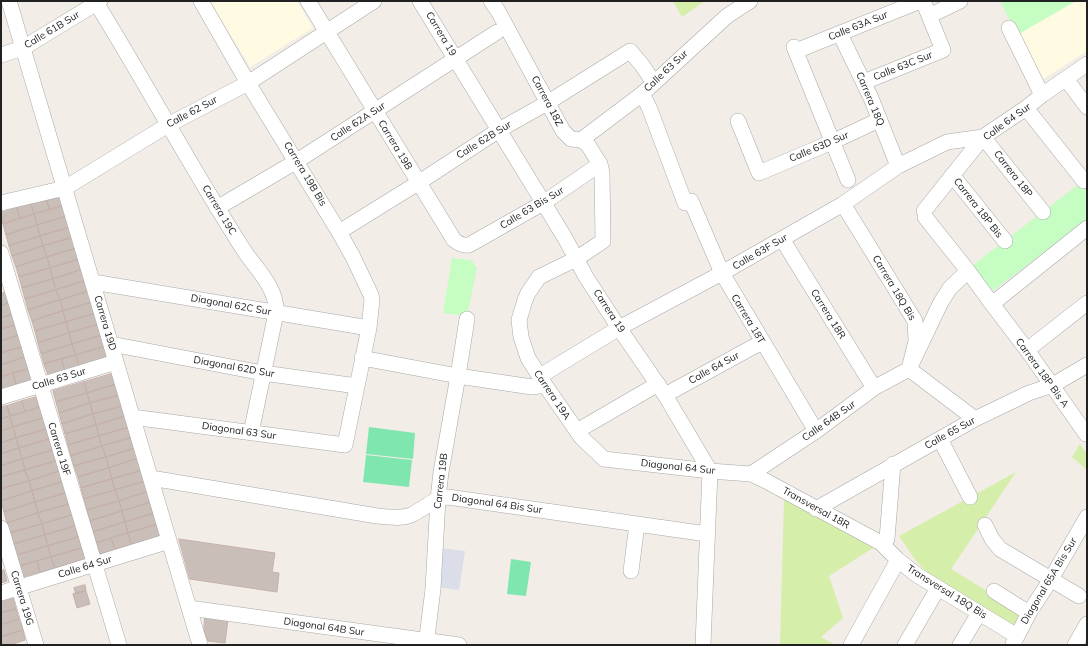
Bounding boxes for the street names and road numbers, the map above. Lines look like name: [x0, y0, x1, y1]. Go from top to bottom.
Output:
street label: Calle 61B Sur: [22, 9, 82, 51]
street label: Calle 63A Sur: [827, 9, 889, 43]
street label: Carrera 19: [423, 10, 459, 58]
street label: Calle 63 Sur: [642, 48, 690, 94]
street label: Calle 63C Sur: [872, 49, 934, 83]
street label: Carrera 18Q: [853, 70, 887, 128]
street label: Carrera 18Z: [529, 74, 565, 128]
street label: Calle 62 Sur: [165, 94, 219, 130]
street label: Calle 62A Sur: [328, 100, 388, 144]
street label: Calle 64 Sur: [981, 101, 1033, 143]
street label: Carrera 19B: [375, 118, 415, 172]
street label: Calle 62B Sur: [454, 118, 514, 162]
street label: Calle 63D Sur: [788, 129, 850, 165]
street label: Carrera 19B Bis: [281, 140, 329, 208]
street label: Carrera 18P: [991, 148, 1035, 200]
street label: Carrera 18P Bis: [951, 176, 1005, 240]
street label: Carrera 19C: [199, 183, 239, 237]
street label: Calle 63 Bis Sur: [498, 184, 566, 232]
street label: Calle 63F Sur: [730, 231, 790, 273]
street label: Carrera 18Q Bis: [870, 253, 918, 323]
street label: Carrera 19: [590, 287, 628, 335]
street label: Carrera 18R: [808, 287, 848, 341]
street label: Diagonal 62C Sur: [190, 292, 272, 318]
street label: Carrera 18T: [729, 292, 767, 346]
street label: Carrera 19D: [91, 294, 119, 352]
street label: Carrera 18P Bis A: [1013, 336, 1071, 410]
street label: Calle 64 Sur: [687, 349, 741, 387]
street label: Diagonal 62D Sur: [193, 354, 275, 380]
street label: Calle 63 Sur: [31, 365, 87, 393]
street label: Carrera 19A: [531, 368, 573, 422]
street label: Calle 64B Sur: [800, 398, 858, 444]
street label: Calle 65 Sur: [923, 414, 977, 452]
street label: Diagonal 63 Sur: [201, 420, 277, 442]
street label: Carrera 19F: [45, 421, 73, 477]
street label: Carrera 19B: [432, 452, 450, 510]
street label: Diagonal 64 Sur: [640, 457, 716, 477]
street label: Transversal 18R: [780, 485, 852, 531]
street label: Diagonal 64 Bis Sur: [451, 492, 543, 516]
street label: Diagonal 65A Bis Sur: [1018, 536, 1080, 626]
street label: Calle 64 Sur: [57, 553, 113, 581]
street label: Transversal 18Q Bis: [905, 562, 989, 622]
street label: Carrera 19G: [8, 569, 36, 627]
street label: Diagonal 64B Sur: [283, 615, 365, 639]

